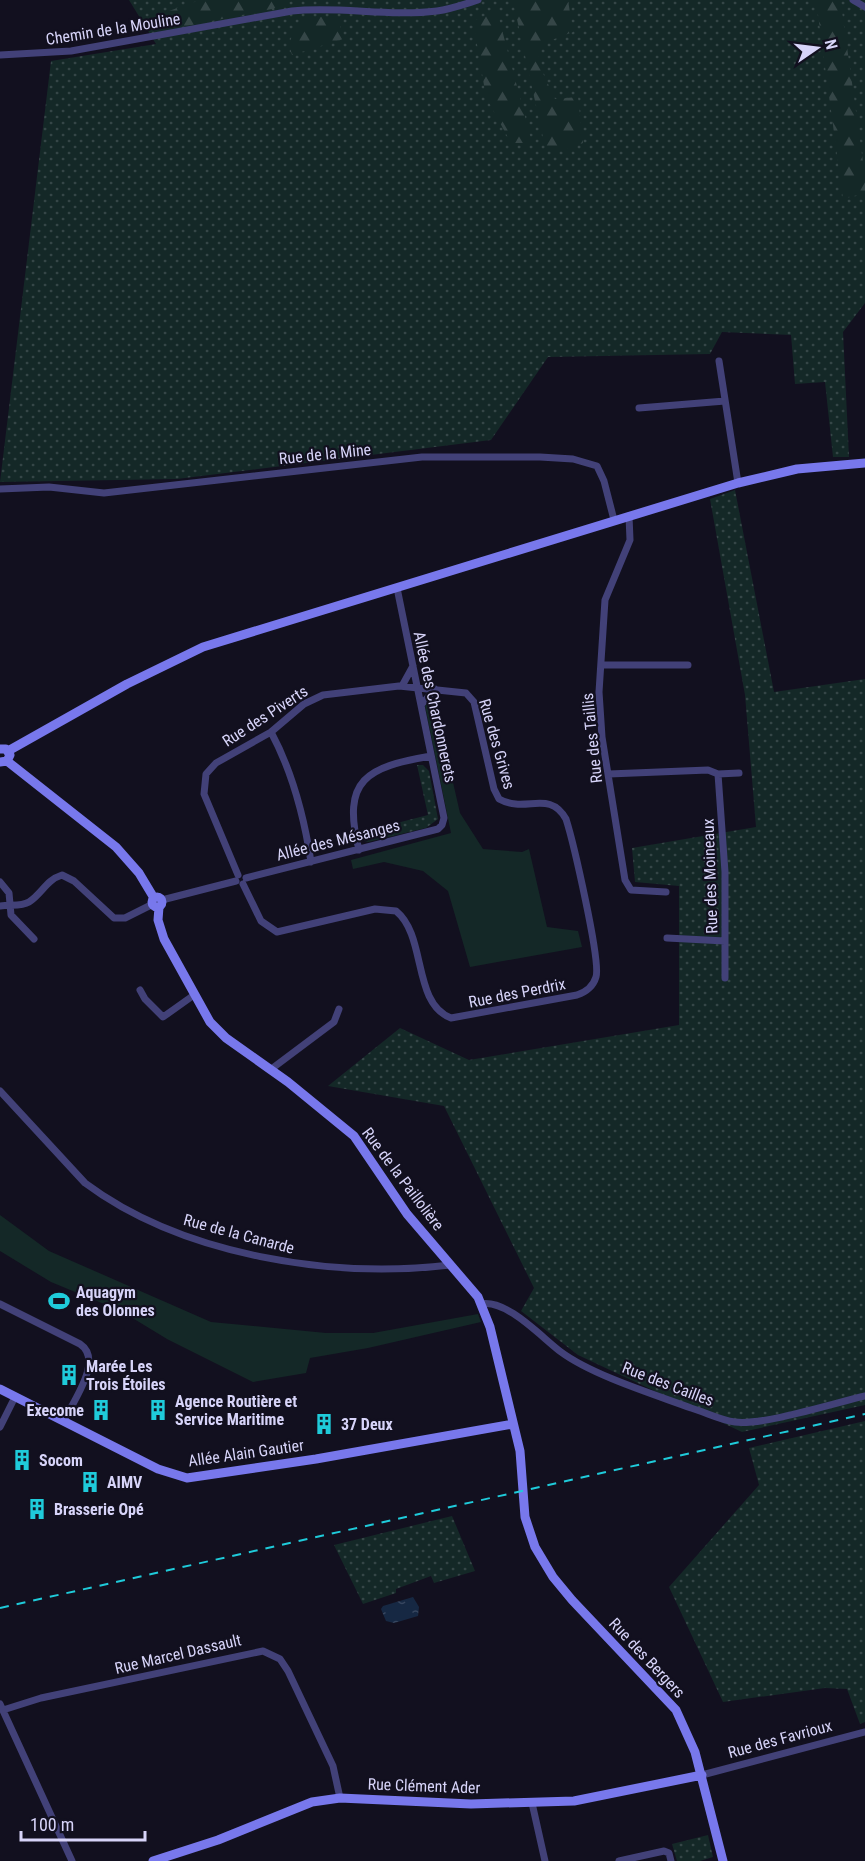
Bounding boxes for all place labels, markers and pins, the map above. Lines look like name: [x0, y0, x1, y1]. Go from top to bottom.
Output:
place label: Aquagym des Olonnes: [76, 1283, 155, 1320]
sports icon: Aquagym des Olonnes: [47, 1289, 71, 1313]
place label: Marée Les Trois Étoiles: [86, 1357, 166, 1394]
building icon: Marée Les Trois Étoiles: [57, 1363, 81, 1387]
place label: Agence Routière et Service Maritime: [175, 1392, 297, 1429]
building icon: Execome: [89, 1398, 113, 1422]
building icon: Agence Routière et Service Maritime: [146, 1398, 170, 1422]
place label: Execome: [27, 1401, 84, 1420]
building icon: 37 Deux: [312, 1412, 336, 1436]
place label: 37 Deux: [341, 1415, 393, 1434]
building icon: Socom: [10, 1448, 34, 1472]
place label: Socom: [39, 1451, 83, 1470]
building icon: AIMV: [78, 1470, 102, 1494]
place label: AIMV: [107, 1473, 143, 1492]
building icon: Brasserie Opé: [25, 1497, 49, 1521]
place label: Brasserie Opé: [54, 1500, 144, 1519]

